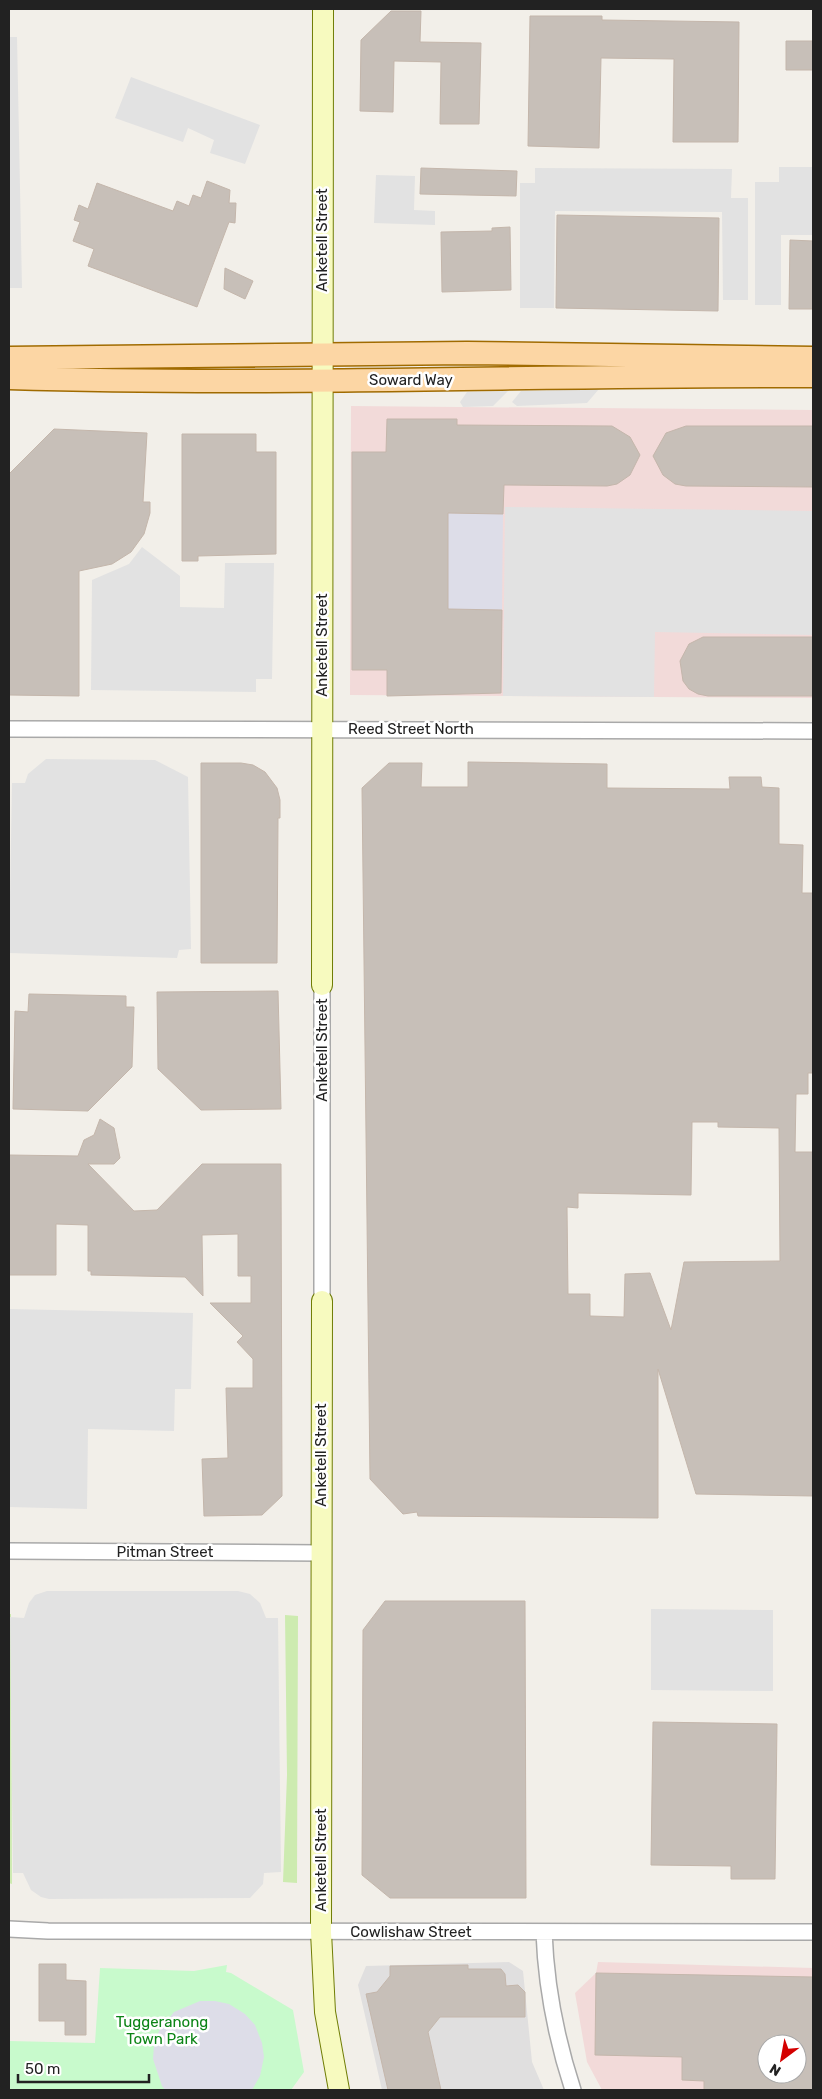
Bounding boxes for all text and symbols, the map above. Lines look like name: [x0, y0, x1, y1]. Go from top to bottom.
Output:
street label: Anketell Street: [313, 188, 331, 292]
street label: Soward Way: [369, 371, 453, 389]
street label: Anketell Street: [313, 593, 331, 697]
street label: Reed Street North: [348, 720, 474, 738]
street label: Anketell Street: [313, 998, 331, 1102]
street label: Anketell Street: [312, 1403, 330, 1507]
street label: Pitman Street: [117, 1543, 214, 1561]
street label: Anketell Street: [312, 1808, 330, 1912]
street label: Cowlishaw Street: [350, 1923, 472, 1941]
park label: Tuggeranong Town Park: [116, 2013, 208, 2048]
north arrow: [757, 2034, 807, 2084]
scale bar: [18, 2052, 149, 2084]
text: 50 m: [25, 2060, 60, 2078]
text: N: [767, 2060, 784, 2079]

